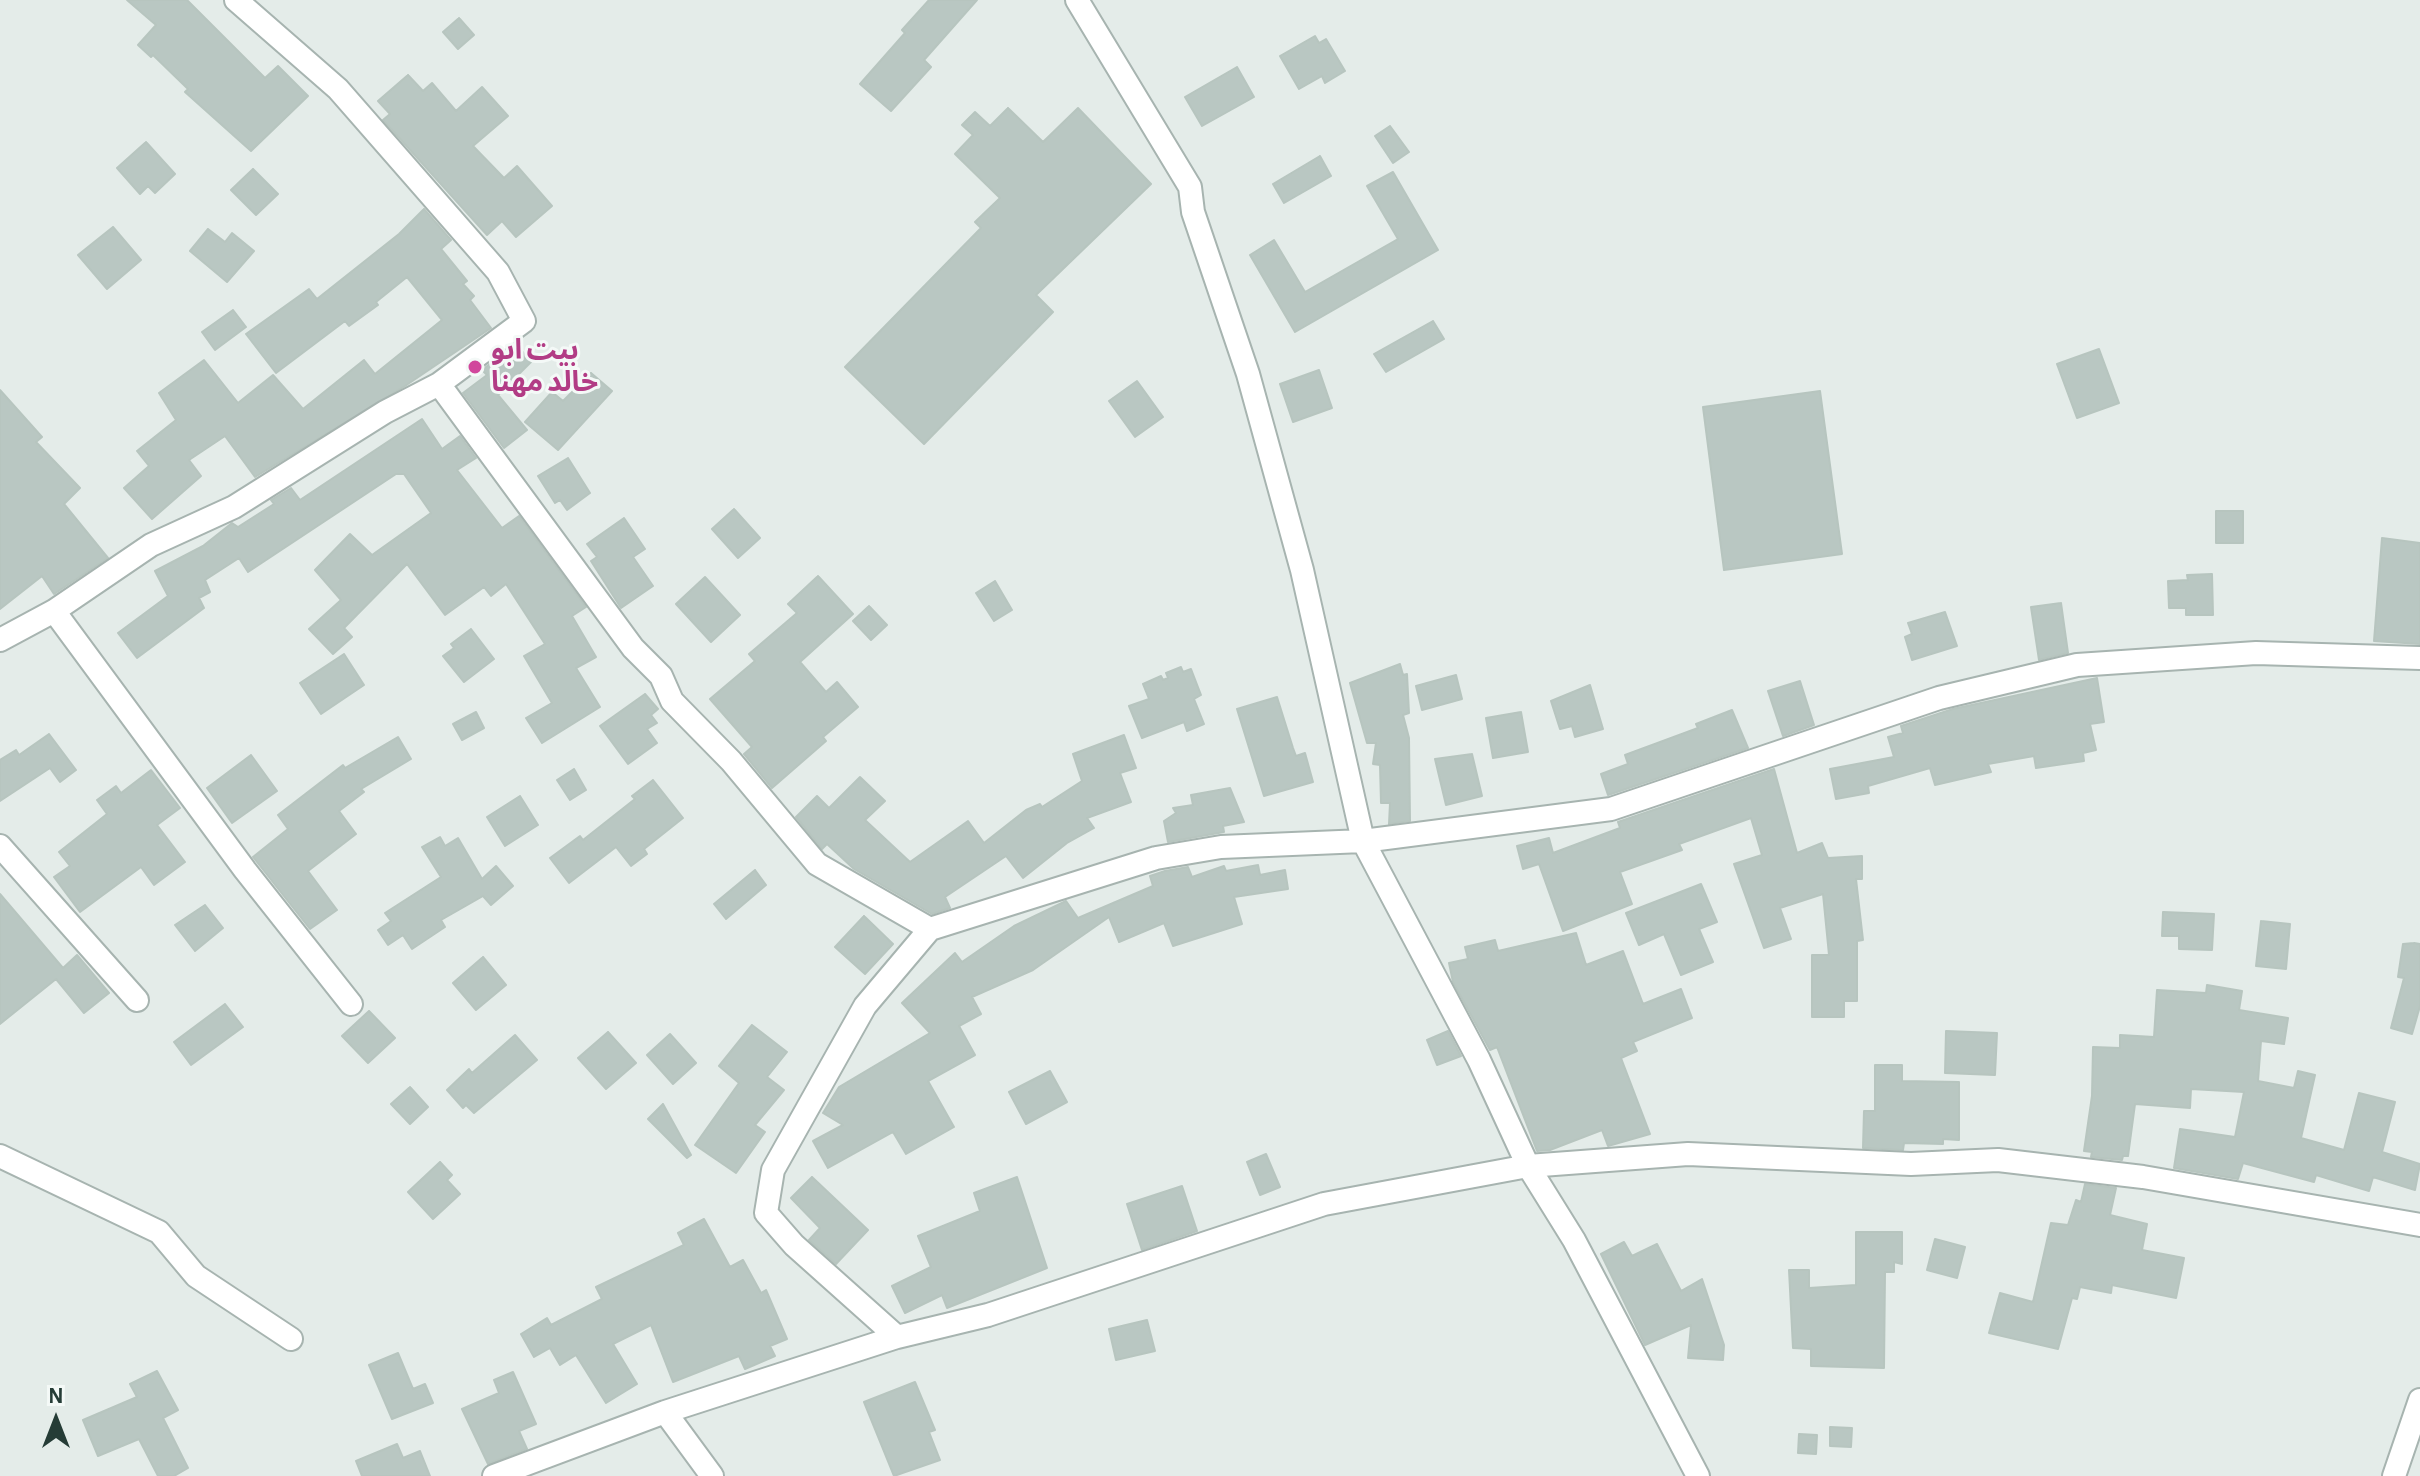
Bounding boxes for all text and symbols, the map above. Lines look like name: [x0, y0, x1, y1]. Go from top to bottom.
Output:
place label: بيت ابو خالد مهنا: [491, 334, 598, 400]
marker: بيت ابو خالد مهنا: [466, 358, 484, 376]
north arrow: [16, 1380, 96, 1460]
text: N: [48, 1385, 64, 1407]

